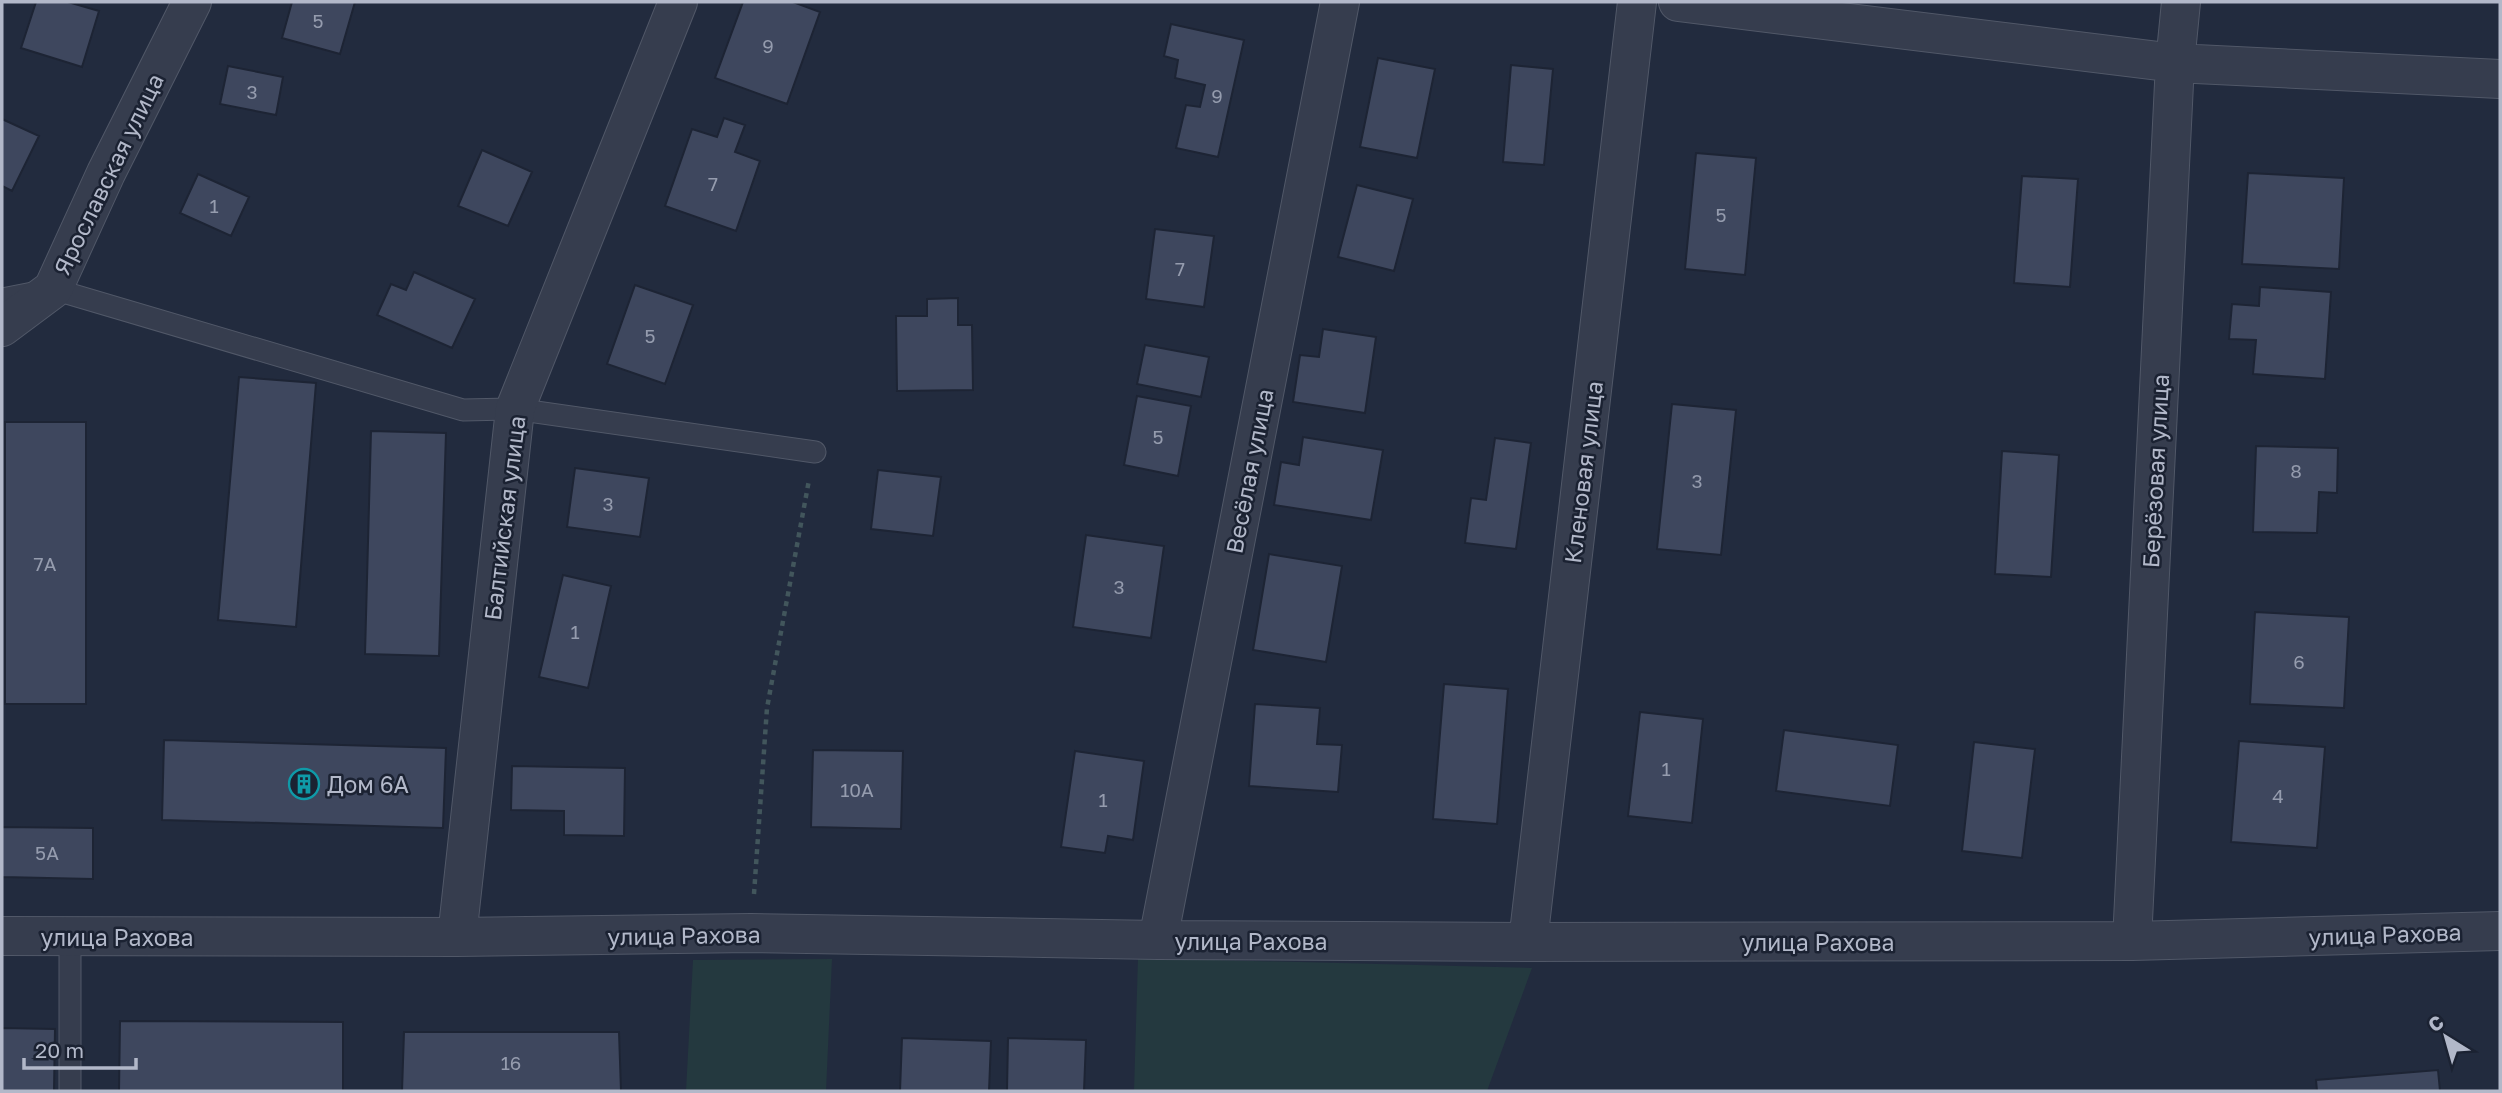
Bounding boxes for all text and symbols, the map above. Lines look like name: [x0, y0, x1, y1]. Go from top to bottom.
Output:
house number: 5: [312, 9, 324, 32]
house number: 9: [762, 34, 774, 57]
street label: Ярославская улица: [47, 69, 169, 279]
house number: 3: [246, 80, 258, 103]
house number: 9: [1211, 84, 1223, 107]
house number: 7: [708, 172, 718, 195]
house number: 1: [209, 194, 219, 217]
house number: 5: [1715, 203, 1727, 226]
house number: 7: [1175, 257, 1185, 280]
house number: 5: [644, 324, 656, 347]
street label: Берёзовая улица: [2136, 373, 2174, 569]
street label: Кленовая улица: [1558, 379, 1608, 565]
street label: Весёлая улица: [1219, 386, 1279, 556]
street label: Балтийская улица: [478, 414, 530, 622]
house number: 5: [1152, 425, 1164, 448]
house number: 8: [2290, 459, 2302, 482]
house number: 3: [1691, 469, 1703, 492]
house number: 3: [602, 492, 614, 515]
house number: 7А: [34, 552, 57, 575]
house number: 3: [1113, 575, 1125, 598]
house number: 1: [570, 620, 580, 643]
house number: 6: [2293, 650, 2305, 673]
house number: 1: [1661, 757, 1671, 780]
building icon: Дом 6А: [287, 767, 321, 801]
place label: Дом 6А: [327, 770, 409, 798]
house number: 10А: [840, 778, 874, 801]
house number: 4: [2272, 784, 2284, 807]
house number: 1: [1098, 788, 1108, 811]
house number: 5А: [35, 841, 59, 864]
street label: улица Рахова: [2308, 917, 2462, 951]
street label: улица Рахова: [607, 920, 761, 950]
street label: улица Рахова: [40, 923, 194, 951]
street label: улица Рахова: [1174, 927, 1328, 955]
street label: улица Рахова: [1741, 928, 1895, 956]
north arrow: [2411, 1002, 2481, 1072]
text: С: [2423, 1010, 2448, 1036]
scale bar: [24, 1026, 136, 1070]
text: 20 m: [35, 1037, 84, 1063]
house number: 16: [501, 1051, 521, 1074]

